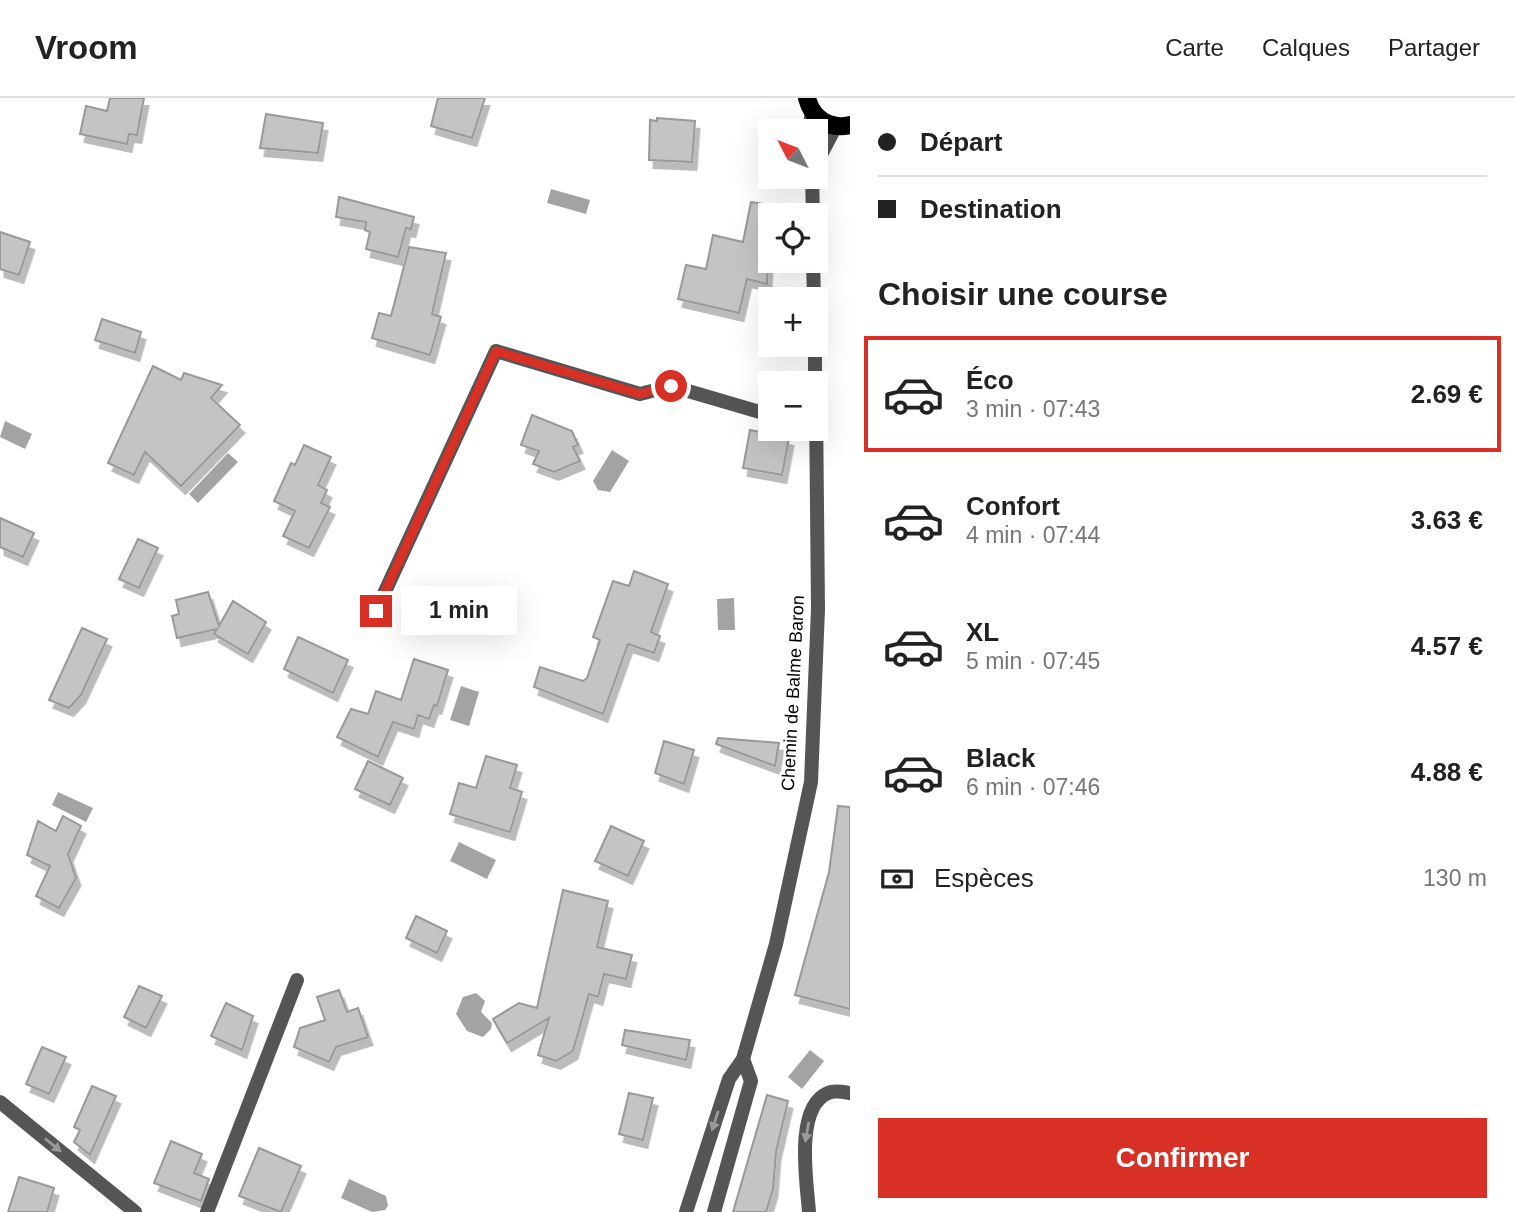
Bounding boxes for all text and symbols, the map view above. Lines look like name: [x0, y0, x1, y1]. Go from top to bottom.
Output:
text: Vroom: [35, 29, 138, 66]
text: Carte: [1165, 34, 1224, 61]
text: Calques: [1262, 34, 1350, 61]
text: Partager: [1388, 34, 1480, 61]
north arrow: [758, 119, 828, 189]
map controls: [758, 119, 828, 441]
text: Départ: [920, 127, 1002, 157]
text: Destination: [920, 194, 1062, 224]
button: locate: [758, 203, 828, 273]
text: Choisir une course: [878, 276, 1168, 312]
button: +: [758, 287, 828, 357]
icon: car: [882, 363, 945, 426]
text: Éco: [966, 365, 1014, 395]
route start: [655, 370, 687, 402]
button: −: [758, 371, 828, 441]
text: 2.69 €: [1411, 379, 1483, 409]
text: 3 min · 07:43: [966, 396, 1100, 422]
icon: car: [882, 489, 945, 552]
text: Confort: [966, 491, 1060, 521]
text: 3.63 €: [1411, 505, 1483, 535]
text: 4 min · 07:44: [966, 522, 1100, 548]
callout: 1 min: [400, 587, 516, 636]
route end: [360, 595, 392, 627]
street label: Chemin de Balme Baron: [778, 595, 808, 791]
text: 1 min: [429, 597, 489, 623]
icon: car: [882, 615, 945, 678]
text: XL: [966, 617, 999, 647]
text: 4.57 €: [1411, 631, 1483, 661]
text: 5 min · 07:45: [966, 648, 1100, 674]
icon: car: [882, 741, 945, 804]
text: Black: [966, 743, 1035, 773]
text: 4.88 €: [1411, 757, 1483, 787]
text: 6 min · 07:46: [966, 774, 1100, 800]
icon: cash: [878, 860, 916, 898]
text: Espèces: [934, 863, 1034, 893]
text: 130 m: [1423, 865, 1487, 891]
one-way arrow: [710, 1110, 720, 1131]
button: Confirmer: [878, 1118, 1487, 1198]
one-way arrow: [801, 1121, 812, 1143]
one-way arrow: [43, 1138, 61, 1153]

